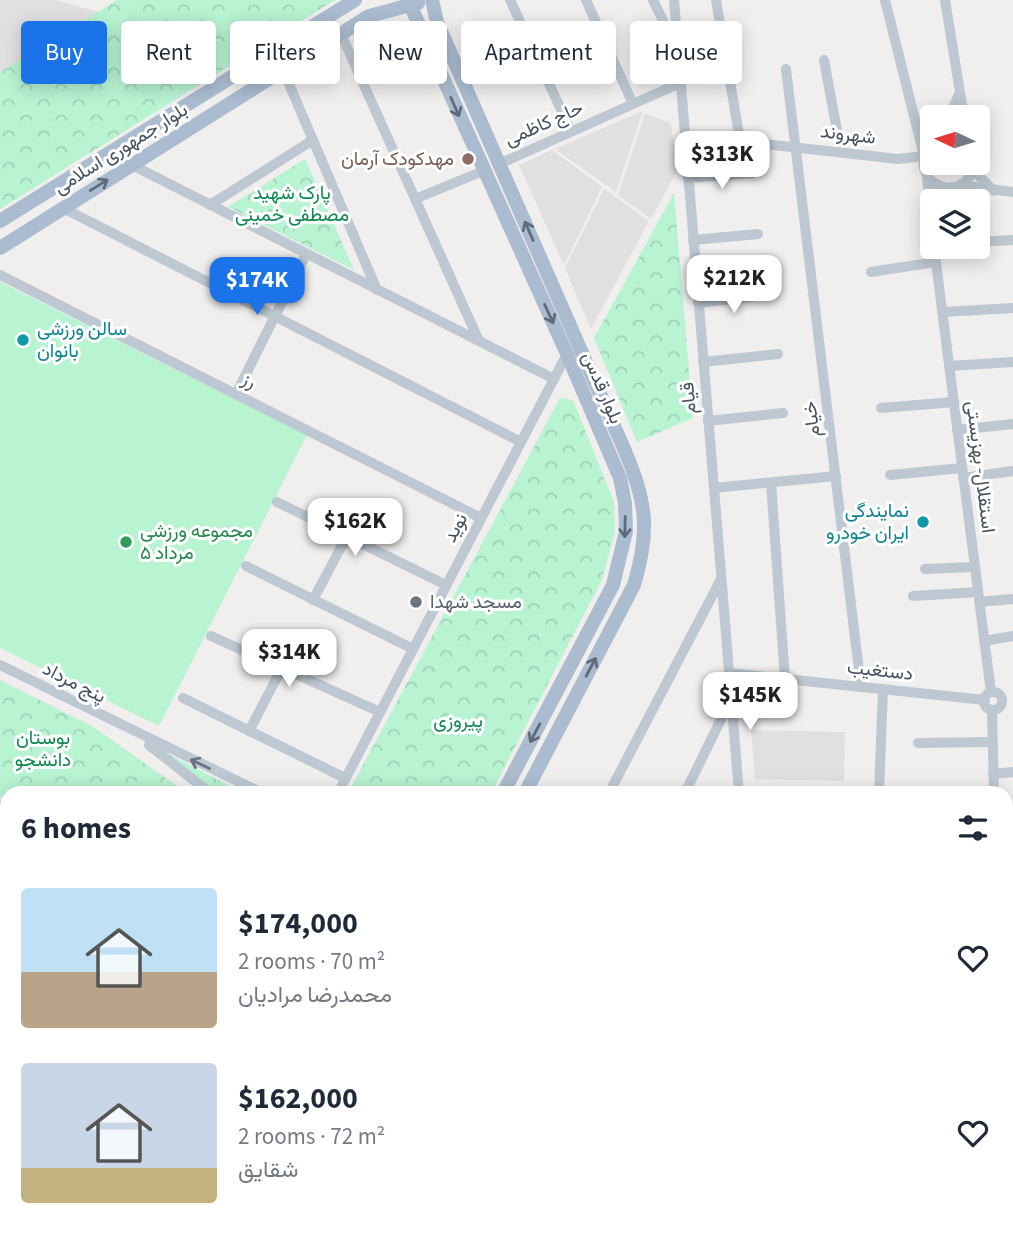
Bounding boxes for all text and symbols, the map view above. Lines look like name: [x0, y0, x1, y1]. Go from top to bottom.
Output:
chip: Buy: [21, 21, 107, 84]
chip: Rent: [121, 21, 216, 84]
chip: Filters: [230, 21, 340, 84]
chip: New: [354, 21, 447, 84]
chip: Apartment: [461, 21, 616, 84]
chip: House: [630, 21, 742, 84]
street label: حاج کاظمی: [500, 95, 588, 153]
one-way arrow: [449, 96, 462, 117]
street label: بلوار جمهوری اسلامی: [49, 97, 193, 201]
north arrow: [920, 105, 990, 175]
map controls: [920, 105, 990, 259]
street label: شهروند: [819, 118, 877, 152]
pin: $313K: [673, 132, 771, 191]
text: $313K: [691, 137, 753, 170]
place label: مهدکودک آرمان: [341, 146, 454, 173]
marker: مهدکودک آرمان: [460, 151, 476, 167]
one-way arrow: [89, 178, 109, 192]
park label: پارک شهید مصطفی خمینی: [235, 180, 349, 229]
button: layers: [920, 189, 990, 259]
one-way arrow: [521, 220, 534, 242]
pin: $212K: [685, 256, 783, 315]
pin: $174K: [208, 258, 306, 317]
text: $212K: [703, 261, 765, 294]
text: $174K: [226, 263, 288, 296]
one-way arrow: [543, 303, 556, 325]
place label: سالن ورزشی بانوان: [37, 316, 127, 365]
marker: سالن ورزشی بانوان: [15, 332, 31, 348]
street label: بلوار قدس: [575, 348, 629, 428]
street label: رز: [236, 366, 261, 396]
street label: قیام: [674, 381, 704, 415]
street label: استقلال- بهزیستی: [959, 399, 1001, 535]
street label: خیام: [796, 400, 828, 438]
pin: $162K: [306, 498, 404, 558]
place label: نمایندگی ایران خودرو: [826, 498, 909, 547]
text: $162K: [324, 504, 386, 537]
street label: نوید: [437, 508, 475, 548]
marker: نمایندگی ایران خودرو: [915, 514, 931, 530]
one-way arrow: [619, 515, 632, 538]
place label: مجموعه ورزشی ۵ مرداد: [140, 518, 253, 567]
marker: مجموعه ورزشی ۵ مرداد: [118, 534, 134, 550]
place label: مسجد شهدا: [430, 589, 522, 616]
marker: مسجد شهدا: [408, 594, 424, 610]
pin: $314K: [240, 630, 338, 689]
text: $314K: [258, 635, 320, 668]
street label: دستغیب: [846, 654, 914, 688]
street label: پنج مرداد: [38, 656, 110, 710]
one-way arrow: [585, 657, 599, 678]
pin: $145K: [701, 672, 799, 732]
text: $145K: [719, 678, 781, 711]
park label: پیروزی: [433, 708, 483, 735]
one-way arrow: [527, 722, 541, 743]
park label: بوستان دانشجو: [15, 725, 71, 774]
one-way arrow: [190, 757, 211, 770]
text: 6 homes: [21, 807, 131, 850]
icon: filters: [954, 809, 992, 847]
text: $174,000: [238, 902, 358, 945]
icon: home: [77, 916, 161, 1000]
icon: heart: [954, 939, 992, 977]
text: 2 rooms · 70 m²: [238, 945, 385, 978]
text: محمدرضا مرادیان: [238, 978, 392, 1011]
text: $162,000: [238, 1077, 358, 1120]
icon: home: [77, 1091, 161, 1175]
icon: heart: [954, 1114, 992, 1152]
text: 2 rooms · 72 m²: [238, 1120, 385, 1153]
text: شقایق: [238, 1153, 299, 1186]

